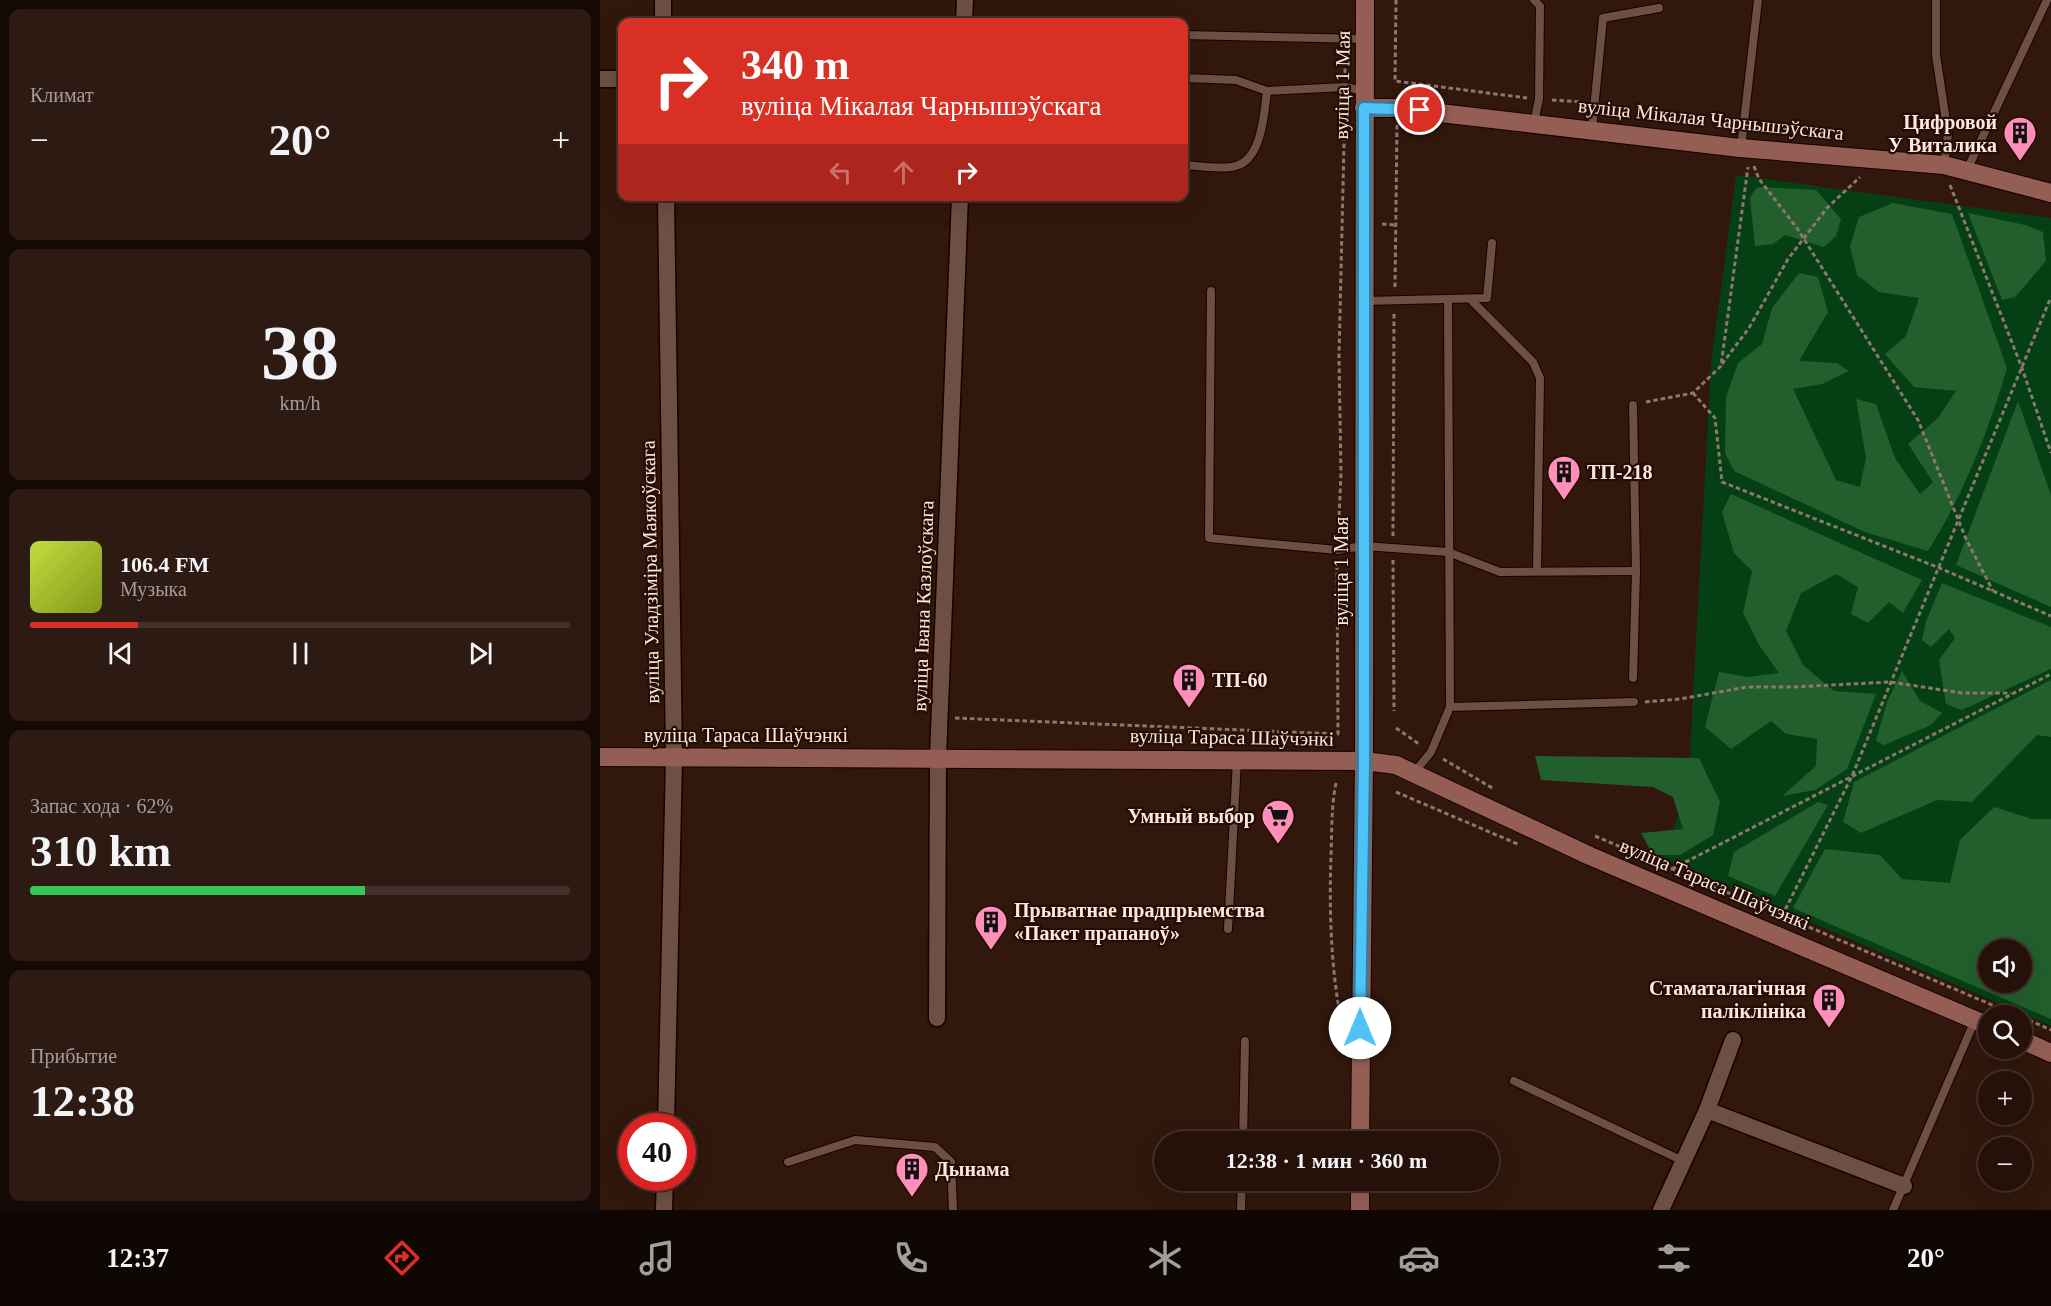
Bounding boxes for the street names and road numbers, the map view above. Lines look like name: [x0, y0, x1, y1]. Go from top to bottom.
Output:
street label: вуліца 1 Мая: [1330, 30, 1355, 140]
street label: вуліца Мікалая Чарнышэўскага: [1577, 94, 1845, 145]
street label: вуліца Уладзіміра Маякоўскага: [637, 440, 664, 704]
street label: вуліца Івана Казлоўскага: [908, 500, 939, 712]
street label: вуліца 1 Мая: [1330, 517, 1353, 625]
street label: вуліца Тараса Шаўчэнкі: [644, 724, 849, 747]
street label: вуліца Тараса Шаўчэнкі: [1130, 724, 1335, 751]
street label: вуліца Тараса Шаўчэнкі: [1616, 834, 1814, 935]

